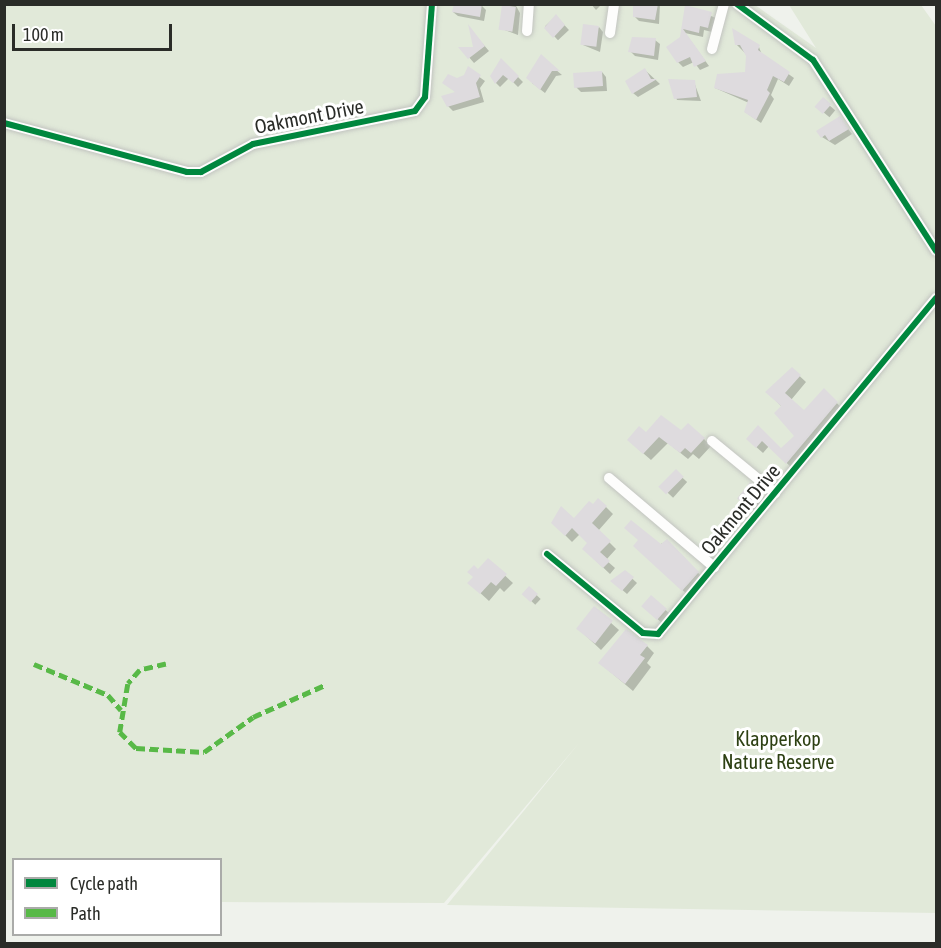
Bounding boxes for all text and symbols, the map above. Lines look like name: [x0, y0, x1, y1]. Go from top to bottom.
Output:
scale bar: [15, 12, 176, 50]
text: 100 m: [23, 24, 64, 45]
street label: Oakmont Drive: [252, 94, 366, 138]
street label: Oakmont Drive: [695, 459, 785, 559]
park label: Klapperkop Nature Reserve: [722, 727, 834, 774]
legend: [12, 858, 222, 936]
text: Cycle path: [70, 873, 138, 894]
text: Path: [70, 903, 101, 924]

